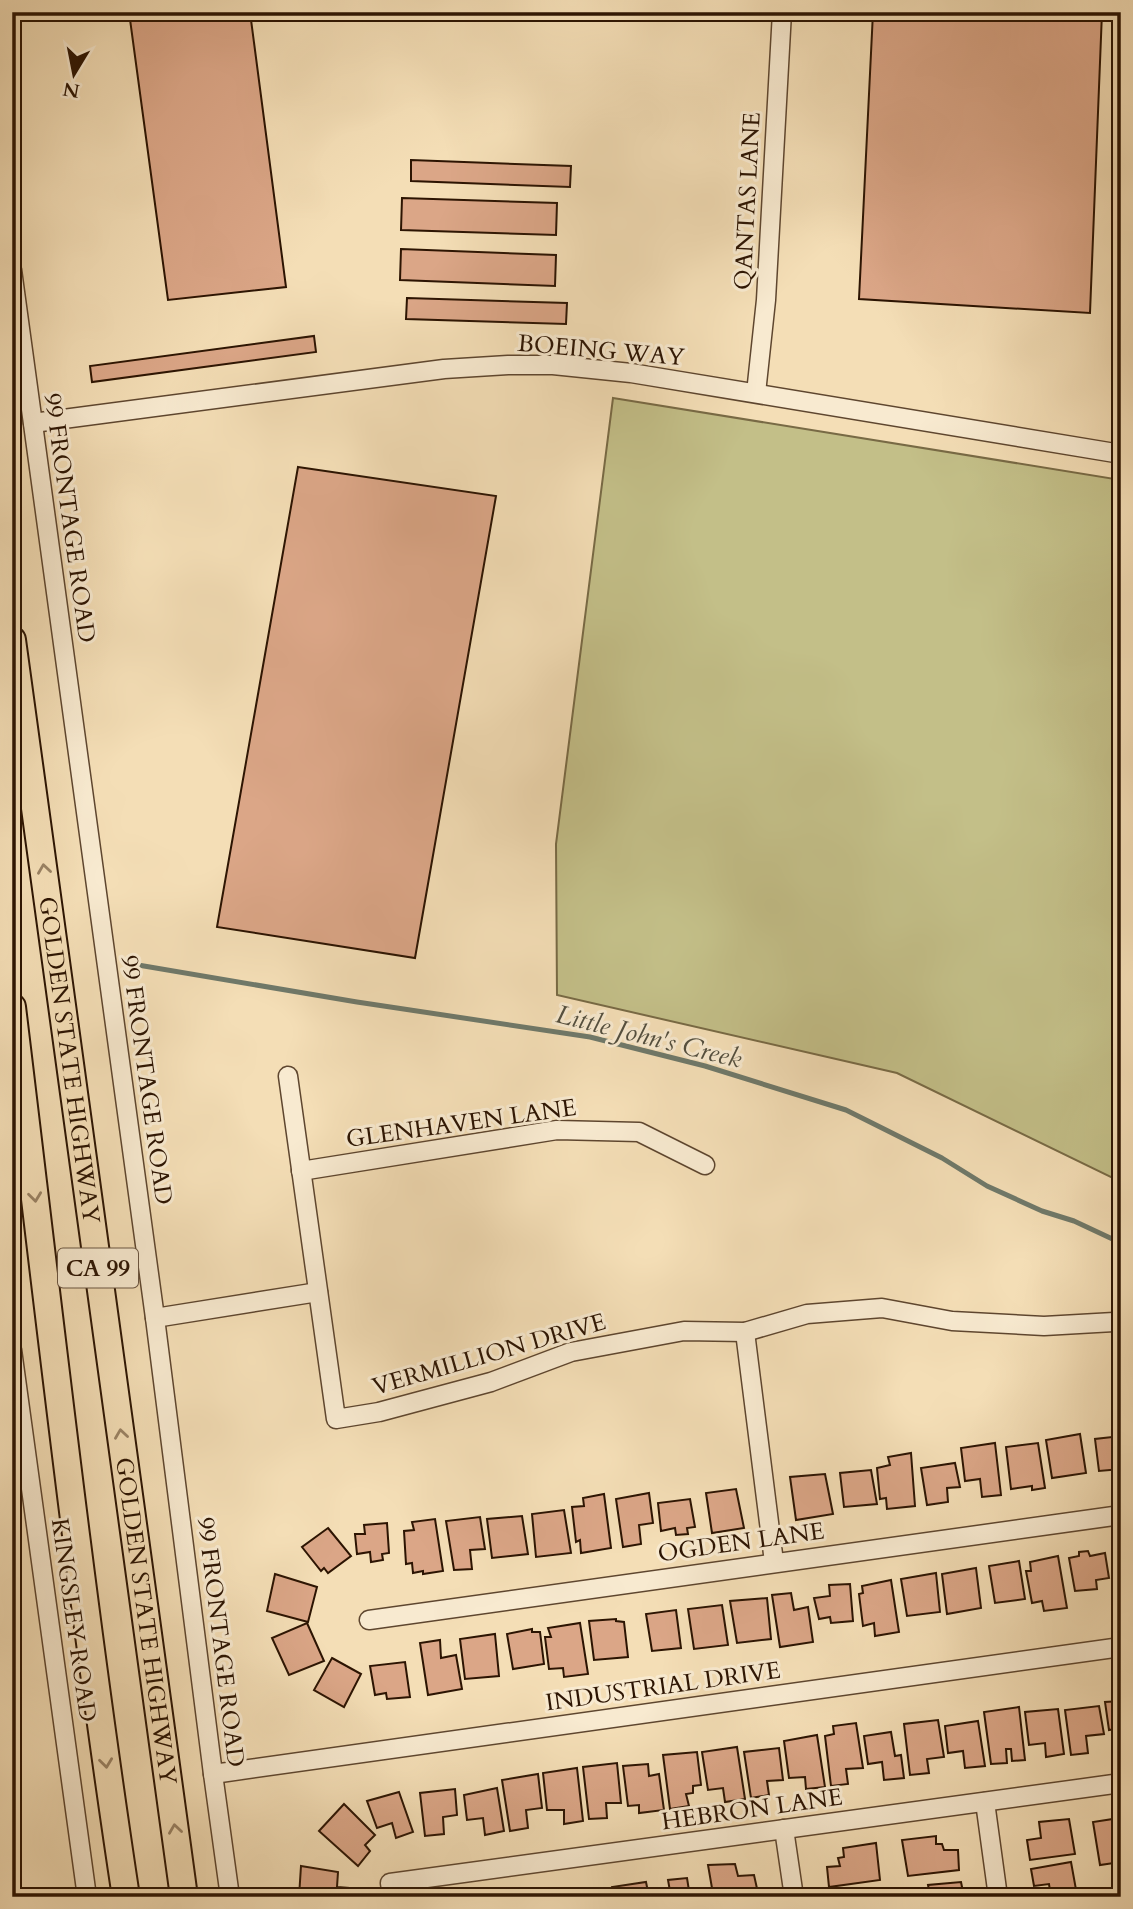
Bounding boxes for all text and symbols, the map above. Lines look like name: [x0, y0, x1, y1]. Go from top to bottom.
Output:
north arrow: [38, 38, 108, 108]
text: N: [60, 75, 82, 104]
street label: QANTAS LANE: [726, 111, 769, 291]
street label: BOEING WAY: [516, 327, 686, 374]
street label: 99 FRONTAGE ROAD: [36, 391, 103, 645]
one-way arrow: [36, 863, 51, 874]
street label: GOLDEN STATE HIGHWAY: [30, 894, 108, 1226]
street label: 99 FRONTAGE ROAD: [113, 953, 180, 1207]
water label: Little John's Creek: [552, 996, 746, 1077]
street label: GLENHAVEN LANE: [344, 1091, 578, 1156]
one-way arrow: [28, 1191, 43, 1203]
road number: CA 99: [58, 1248, 138, 1288]
street label: VERMILLION DRIVE: [368, 1305, 610, 1404]
one-way arrow: [113, 1428, 128, 1440]
street label: GOLDEN STATE HIGHWAY: [107, 1455, 184, 1787]
street label: OGDEN LANE: [656, 1514, 826, 1571]
street label: 99 FRONTAGE ROAD: [189, 1515, 252, 1769]
street label: KINGSLEY ROAD: [43, 1516, 104, 1724]
street label: INDUSTRIAL DRIVE: [543, 1654, 783, 1719]
one-way arrow: [99, 1757, 114, 1769]
street label: HEBRON LANE: [659, 1780, 845, 1839]
one-way arrow: [167, 1823, 182, 1835]

